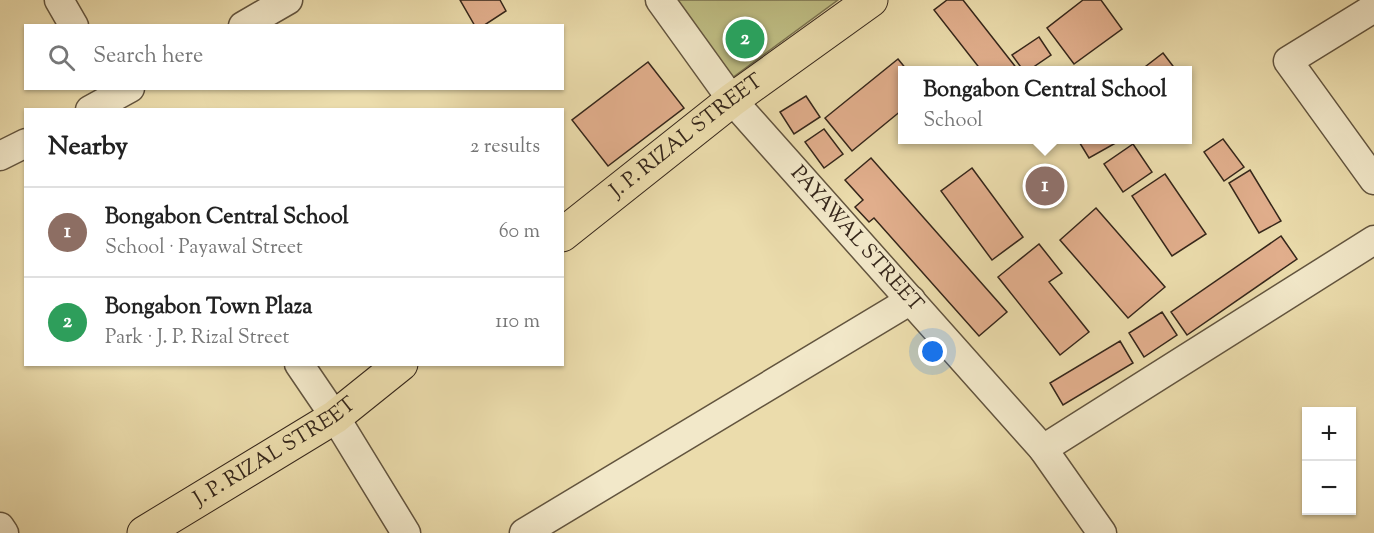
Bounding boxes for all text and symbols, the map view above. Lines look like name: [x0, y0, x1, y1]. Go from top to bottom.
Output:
pin: 2: [726, 16, 764, 62]
search box: [24, 24, 564, 90]
icon: search: [45, 41, 78, 74]
text: Search here: [93, 41, 203, 73]
popup: [898, 66, 1192, 144]
street label: J. P. RIZAL STREET: [603, 67, 770, 206]
text: Bongabon Central School: [923, 75, 1167, 107]
text: School: [923, 107, 983, 136]
text: Nearby: [48, 129, 128, 166]
text: 2 results: [470, 133, 540, 162]
street label: PAYAWAL STREET: [783, 160, 930, 319]
pin: 1: [1026, 164, 1064, 208]
text: Bongabon Central School: [105, 202, 349, 234]
text: 1: [64, 218, 71, 247]
text: 60 m: [499, 218, 540, 247]
text: School · Payawal Street: [105, 234, 303, 263]
text: Bongabon Town Plaza: [105, 292, 312, 324]
text: 2: [63, 308, 72, 337]
text: 110 m: [495, 308, 540, 337]
text: Park · J. P. Rizal Street: [105, 324, 289, 353]
your location: [918, 337, 947, 366]
street label: J. P. RIZAL STREET: [187, 390, 363, 515]
map controls: [1302, 407, 1356, 515]
button: +: [1302, 407, 1356, 461]
button: −: [1302, 461, 1356, 515]

